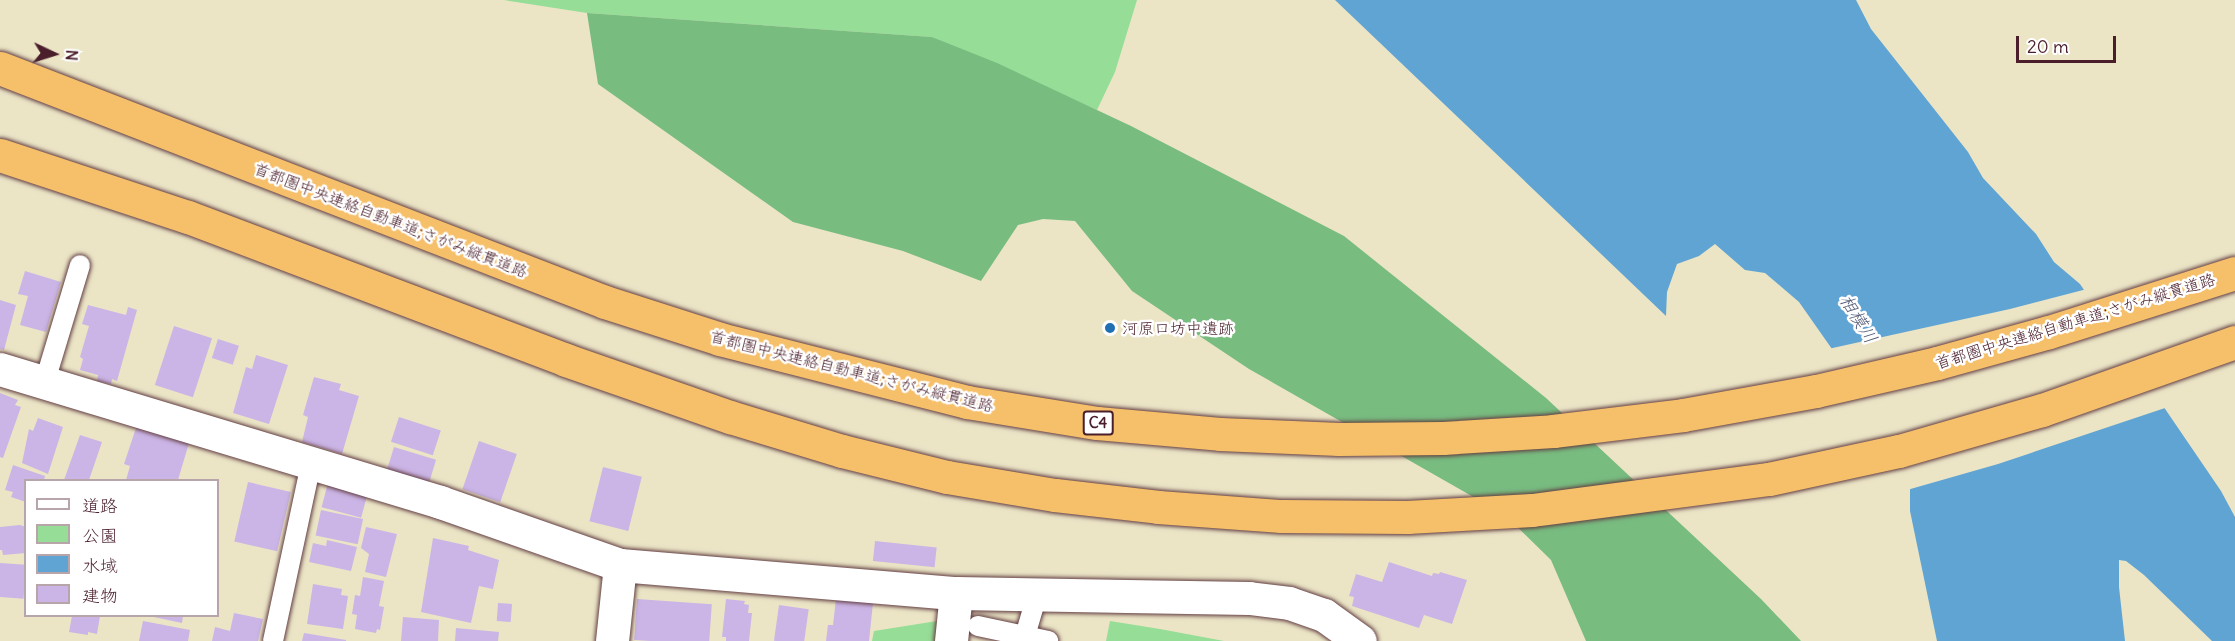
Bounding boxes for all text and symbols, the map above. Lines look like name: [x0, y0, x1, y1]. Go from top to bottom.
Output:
north arrow: [24, 24, 84, 84]
scale bar: [2019, 24, 2120, 62]
text: 20 m: [2027, 35, 2069, 58]
text: N: [62, 49, 82, 61]
street label: 首都圏中央連絡自動車道;さがみ縦貫道路: [251, 159, 531, 281]
street label: 首都圏中央連絡自動車道;さがみ縦貫道路: [1933, 269, 2217, 373]
water label: 相模川: [1835, 290, 1881, 348]
place label: 河原口坊中遺跡: [1122, 318, 1234, 338]
marker: 河原口坊中遺跡: [1103, 321, 1117, 335]
street label: 首都圏中央連絡自動車道;さがみ縦貫道路: [708, 326, 996, 416]
road number: C4: [1082, 411, 1114, 435]
legend: [24, 479, 219, 617]
text: 道路: [82, 494, 118, 517]
text: 公園: [82, 524, 118, 547]
text: 水域: [82, 554, 118, 577]
text: 建物: [82, 584, 118, 607]

